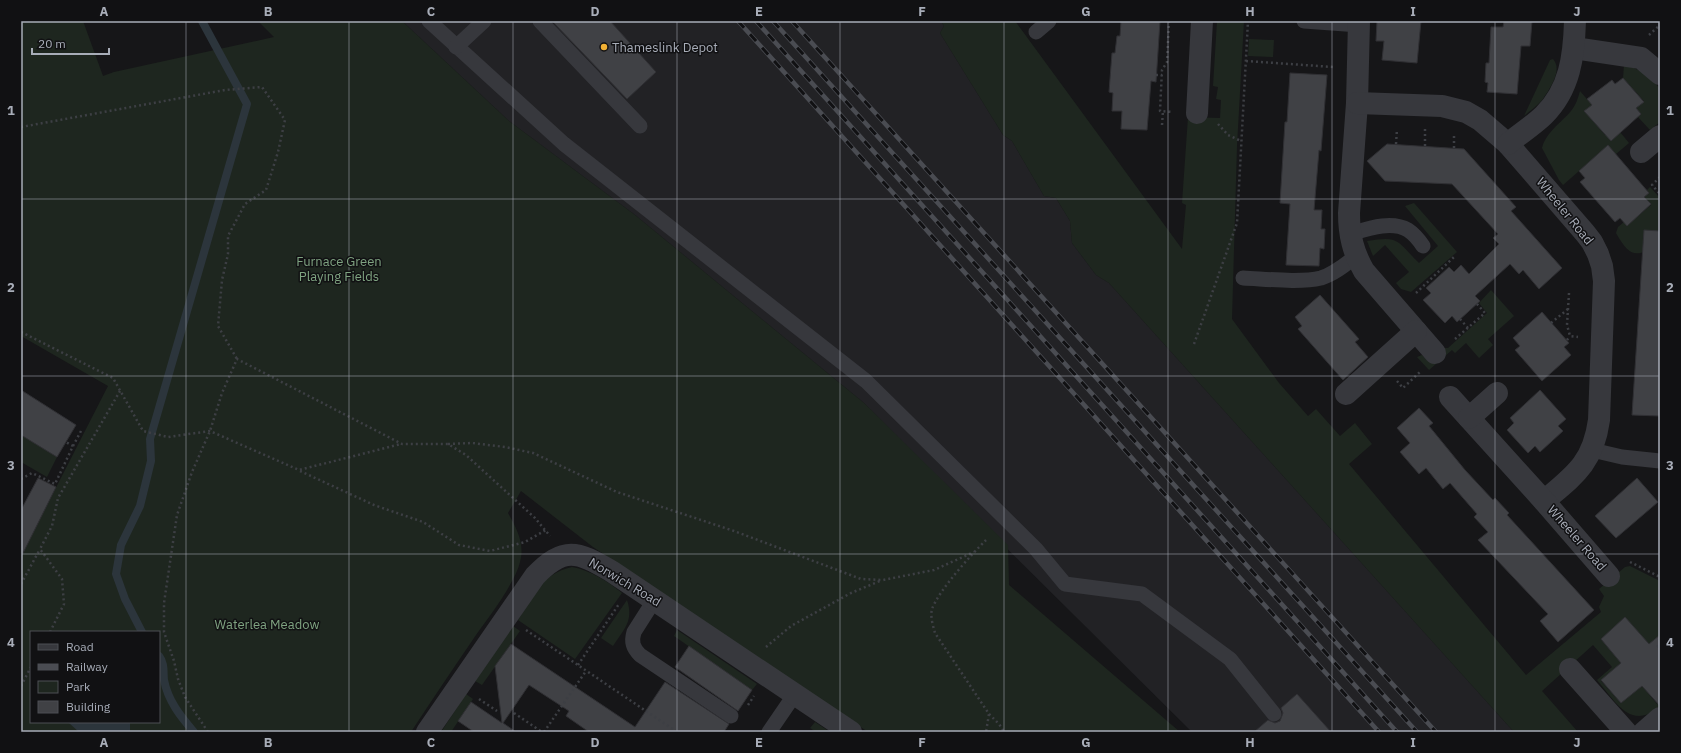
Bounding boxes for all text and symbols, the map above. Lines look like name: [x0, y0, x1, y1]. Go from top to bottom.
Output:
text: A: [100, 3, 109, 20]
text: B: [264, 3, 273, 20]
text: C: [427, 3, 436, 20]
text: D: [590, 3, 600, 20]
text: E: [755, 3, 763, 20]
text: F: [918, 3, 926, 20]
text: G: [1081, 3, 1091, 20]
text: H: [1245, 3, 1255, 20]
text: I: [1410, 3, 1416, 20]
text: J: [1573, 3, 1581, 20]
scale bar: [32, 30, 109, 56]
text: 20 m: [38, 36, 66, 51]
place label: Thameslink Depot: [612, 39, 718, 56]
marker: Thameslink Depot: [599, 42, 609, 52]
text: 1: [7, 102, 15, 119]
text: 1: [1666, 102, 1674, 119]
street label: Wheeler Road: [1533, 174, 1597, 248]
park label: Furnace Green Playing Fields: [296, 253, 382, 285]
text: 2: [7, 279, 15, 296]
text: 2: [1666, 279, 1674, 296]
text: 3: [7, 457, 15, 474]
text: 3: [1666, 457, 1674, 474]
street label: Wheeler Road: [1544, 502, 1610, 574]
street label: Norwich Road: [586, 554, 664, 610]
park label: Waterlea Meadow: [215, 616, 319, 633]
legend: [30, 631, 160, 723]
text: 4: [7, 634, 15, 651]
text: 4: [1666, 634, 1674, 651]
text: Road: [66, 639, 94, 654]
text: Railway: [66, 659, 108, 674]
text: Park: [66, 679, 91, 694]
text: Building: [66, 699, 111, 714]
text: A: [100, 734, 109, 751]
text: B: [264, 734, 273, 751]
text: C: [427, 734, 436, 751]
text: D: [590, 734, 600, 751]
text: E: [755, 734, 763, 751]
text: F: [918, 734, 926, 751]
text: G: [1081, 734, 1091, 751]
text: H: [1245, 734, 1255, 751]
text: I: [1410, 734, 1416, 751]
text: J: [1573, 734, 1581, 751]

